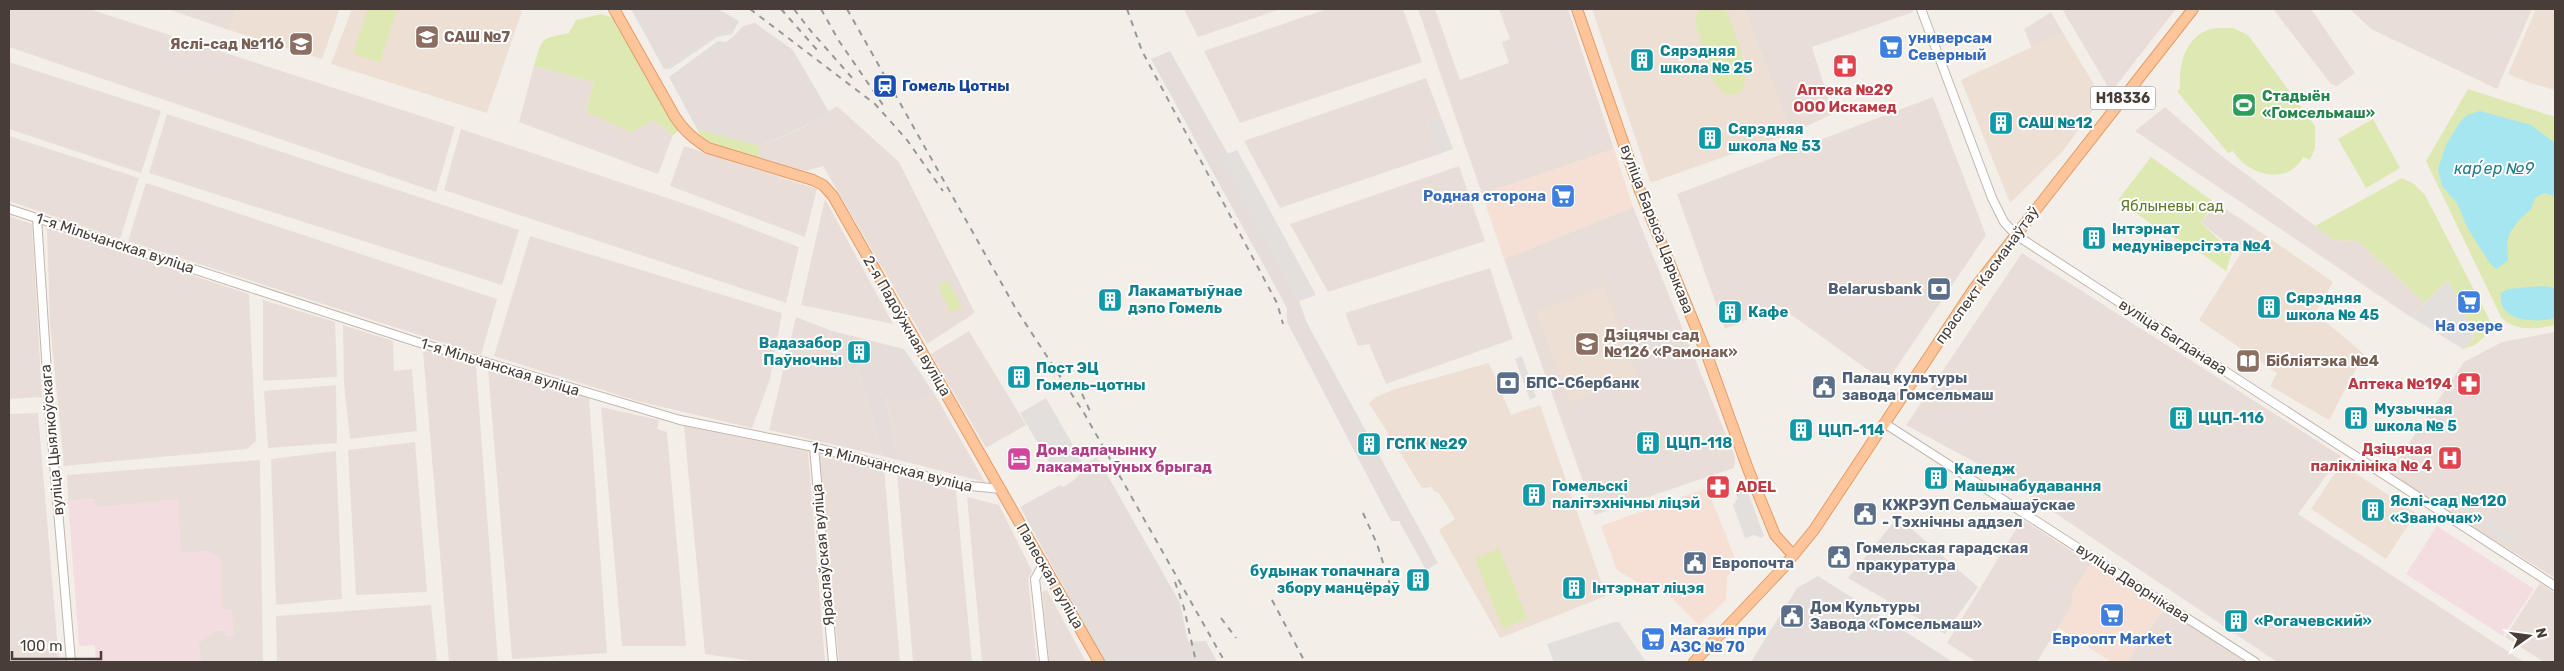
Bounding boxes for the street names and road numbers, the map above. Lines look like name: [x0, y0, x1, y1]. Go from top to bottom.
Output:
road number: Н18336: [2090, 86, 2156, 110]
street label: вуліца Барыса Царыкава: [1616, 142, 1698, 316]
street label: праспект Касманаўтаў: [1931, 203, 2043, 347]
street label: 1-я Мільчанская вуліца: [34, 209, 196, 277]
street label: 2-я Падоўжная вуліца: [859, 252, 955, 400]
street label: вуліца Багданава: [2115, 295, 2231, 379]
street label: 1-я Мільчанская вуліца: [418, 334, 582, 400]
street label: вуліца Цыялкоўскага: [36, 364, 68, 516]
street label: 1-я Мільчанская вуліца: [810, 438, 974, 496]
street label: Яраслаўская вуліца: [808, 483, 838, 627]
street label: Палеская вуліца: [1013, 520, 1087, 632]
street label: вуліца Дворнікава: [2073, 539, 2193, 627]

